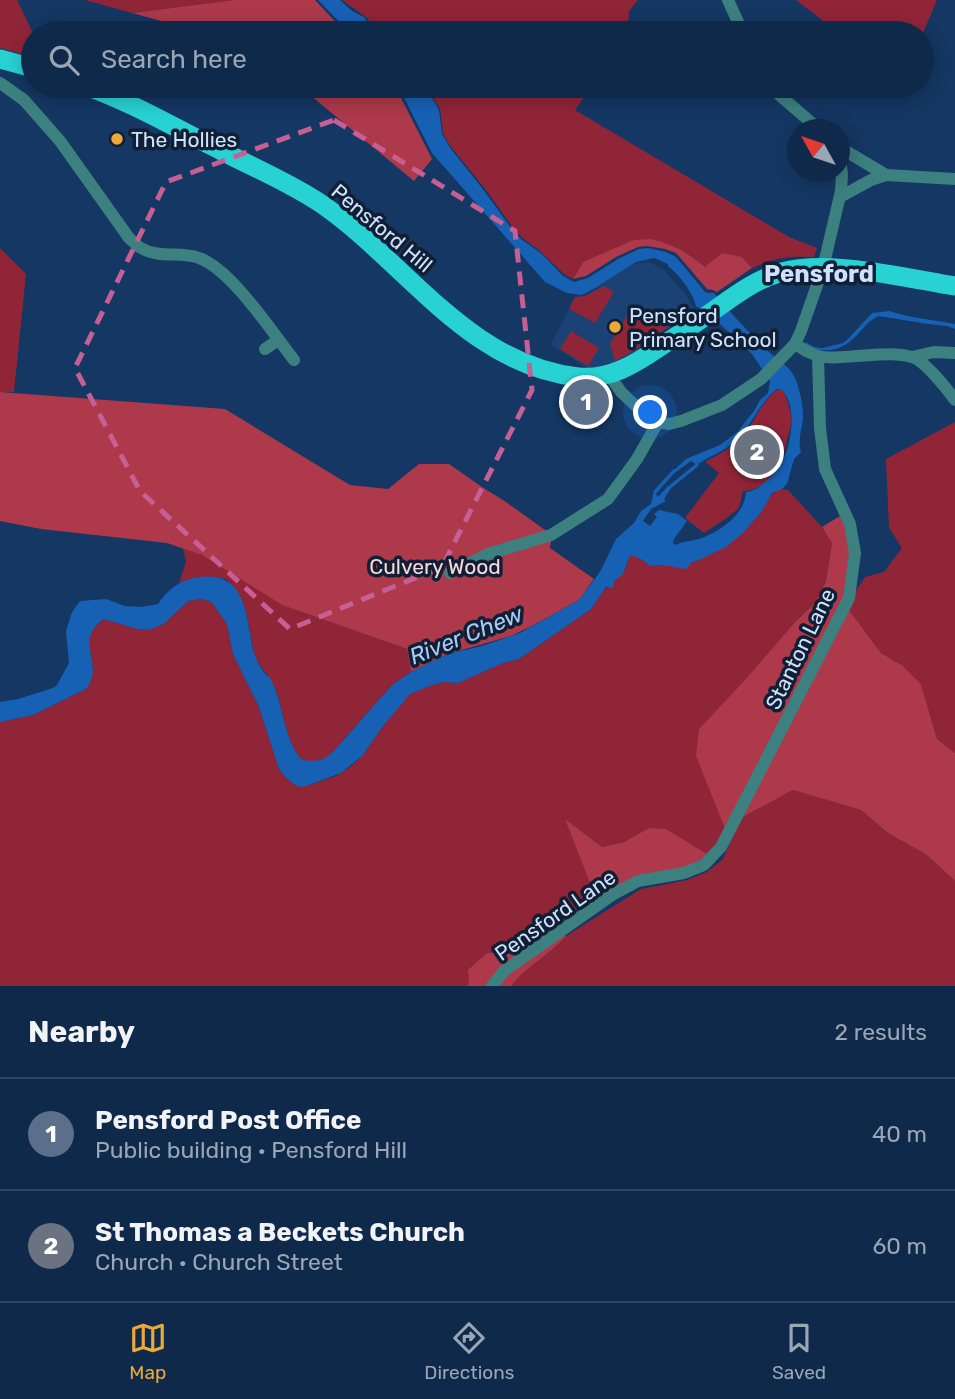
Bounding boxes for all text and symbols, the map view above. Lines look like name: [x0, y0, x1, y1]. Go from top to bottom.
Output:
search box: [21, 21, 934, 98]
icon: search: [45, 41, 83, 79]
text: Search here: [101, 44, 247, 75]
north arrow: [787, 119, 850, 182]
place label: The Hollies: [131, 127, 237, 152]
marker: The Hollies: [109, 131, 125, 147]
street label: Pensford Hill: [326, 179, 438, 277]
district label: Pensford: [764, 260, 874, 288]
place label: Pensford Primary School: [629, 303, 777, 352]
marker: Pensford Primary School: [607, 319, 623, 335]
pin: 1: [563, 376, 609, 428]
your location: [633, 395, 667, 429]
pin: 2: [734, 426, 780, 478]
park label: Culvery Wood: [369, 554, 501, 579]
street label: Stanton Lane: [760, 584, 840, 714]
water label: River Chew: [405, 599, 527, 670]
street label: Pensford Lane: [490, 864, 620, 966]
text: Nearby: [28, 1014, 135, 1050]
text: 2 results: [835, 1018, 927, 1046]
text: Pensford Post Office: [95, 1105, 361, 1136]
text: 1: [45, 1120, 57, 1148]
text: 40 m: [872, 1120, 927, 1148]
text: Public building · Pensford Hill: [95, 1136, 407, 1164]
text: St Thomas a Beckets Church: [95, 1217, 465, 1248]
text: 2: [44, 1232, 58, 1260]
text: 60 m: [872, 1232, 927, 1260]
text: Church · Church Street: [95, 1248, 343, 1276]
tab: Map: [129, 1319, 167, 1384]
tab: Directions: [424, 1319, 514, 1384]
tab: Saved: [772, 1319, 826, 1384]

